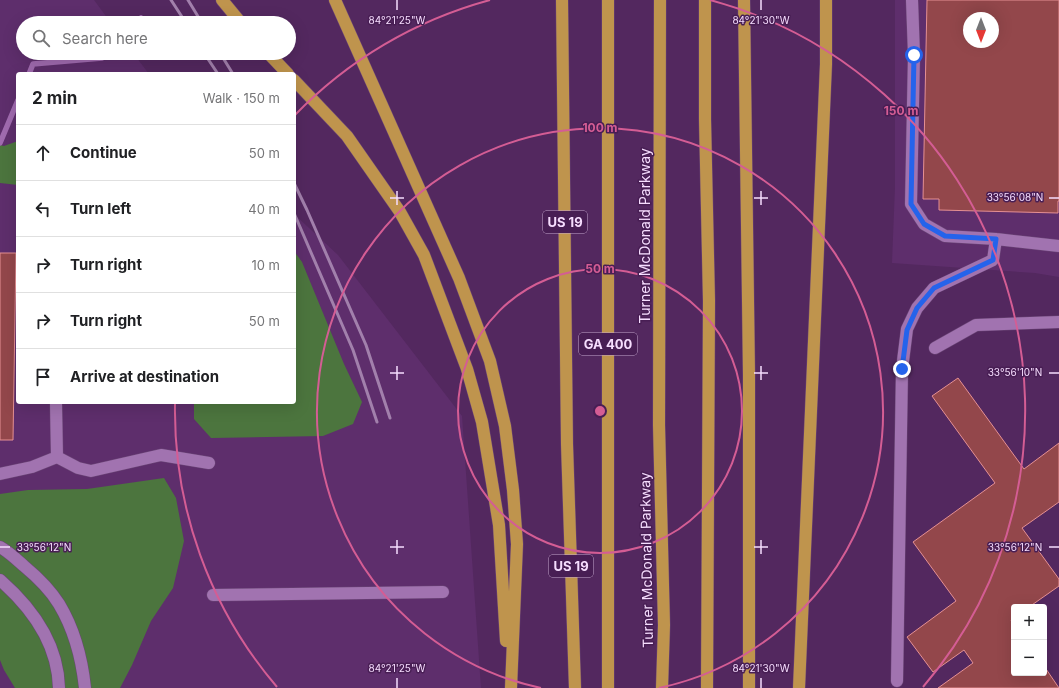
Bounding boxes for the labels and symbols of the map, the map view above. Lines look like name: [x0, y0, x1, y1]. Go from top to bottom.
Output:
north arrow: [963, 12, 999, 48]
text: 84°21'25"W: [369, 14, 426, 26]
text: 84°21'30"W: [732, 14, 790, 26]
route start: [905, 46, 923, 64]
text: 150 m: [884, 103, 918, 118]
text: 100 m: [582, 120, 618, 135]
street label: Turner McDonald Parkway: [636, 148, 653, 324]
text: 33°56'08"N: [987, 191, 1043, 203]
road number: US 19: [543, 211, 587, 233]
text: 50 m: [585, 261, 615, 276]
road number: GA 400: [579, 333, 637, 355]
route end: [893, 360, 911, 378]
text: 33°56'10"N: [988, 366, 1042, 378]
centre of rings: [593, 404, 607, 418]
street label: Turner McDonald Parkway: [636, 472, 656, 648]
text: 33°56'12"N: [17, 541, 71, 553]
text: 33°56'12"N: [988, 541, 1042, 553]
road number: US 19: [549, 555, 593, 577]
text: 84°21'25"W: [369, 662, 426, 674]
text: 84°21'30"W: [732, 662, 790, 674]

